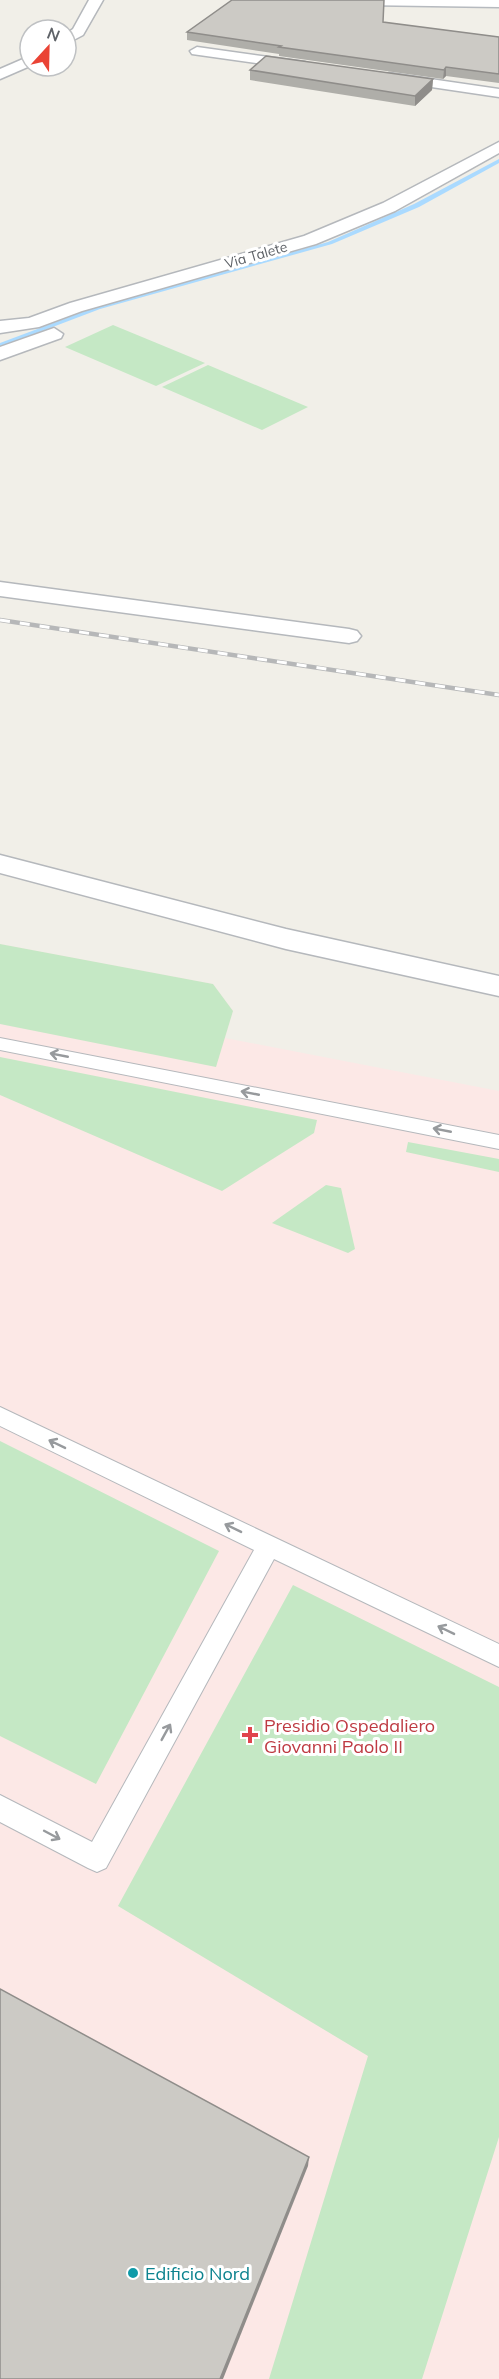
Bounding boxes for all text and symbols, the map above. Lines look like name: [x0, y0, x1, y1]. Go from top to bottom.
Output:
north arrow: [18, 18, 78, 78]
text: N: [44, 23, 63, 46]
street label: Via Talete: [223, 237, 289, 273]
one-way arrow: [50, 1049, 69, 1060]
one-way arrow: [241, 1087, 261, 1098]
one-way arrow: [432, 1124, 452, 1135]
one-way arrow: [48, 1437, 66, 1449]
one-way arrow: [224, 1521, 242, 1533]
one-way arrow: [438, 1624, 456, 1636]
place label: Presidio Ospedaliero Giovanni Paolo II: [264, 1714, 435, 1758]
one-way arrow: [160, 1724, 172, 1741]
marker: Presidio Ospedaliero Giovanni Paolo II: [241, 1726, 259, 1744]
one-way arrow: [43, 1829, 60, 1841]
place label: Edificio Nord: [145, 2262, 250, 2285]
marker: Edificio Nord: [126, 2266, 140, 2280]

